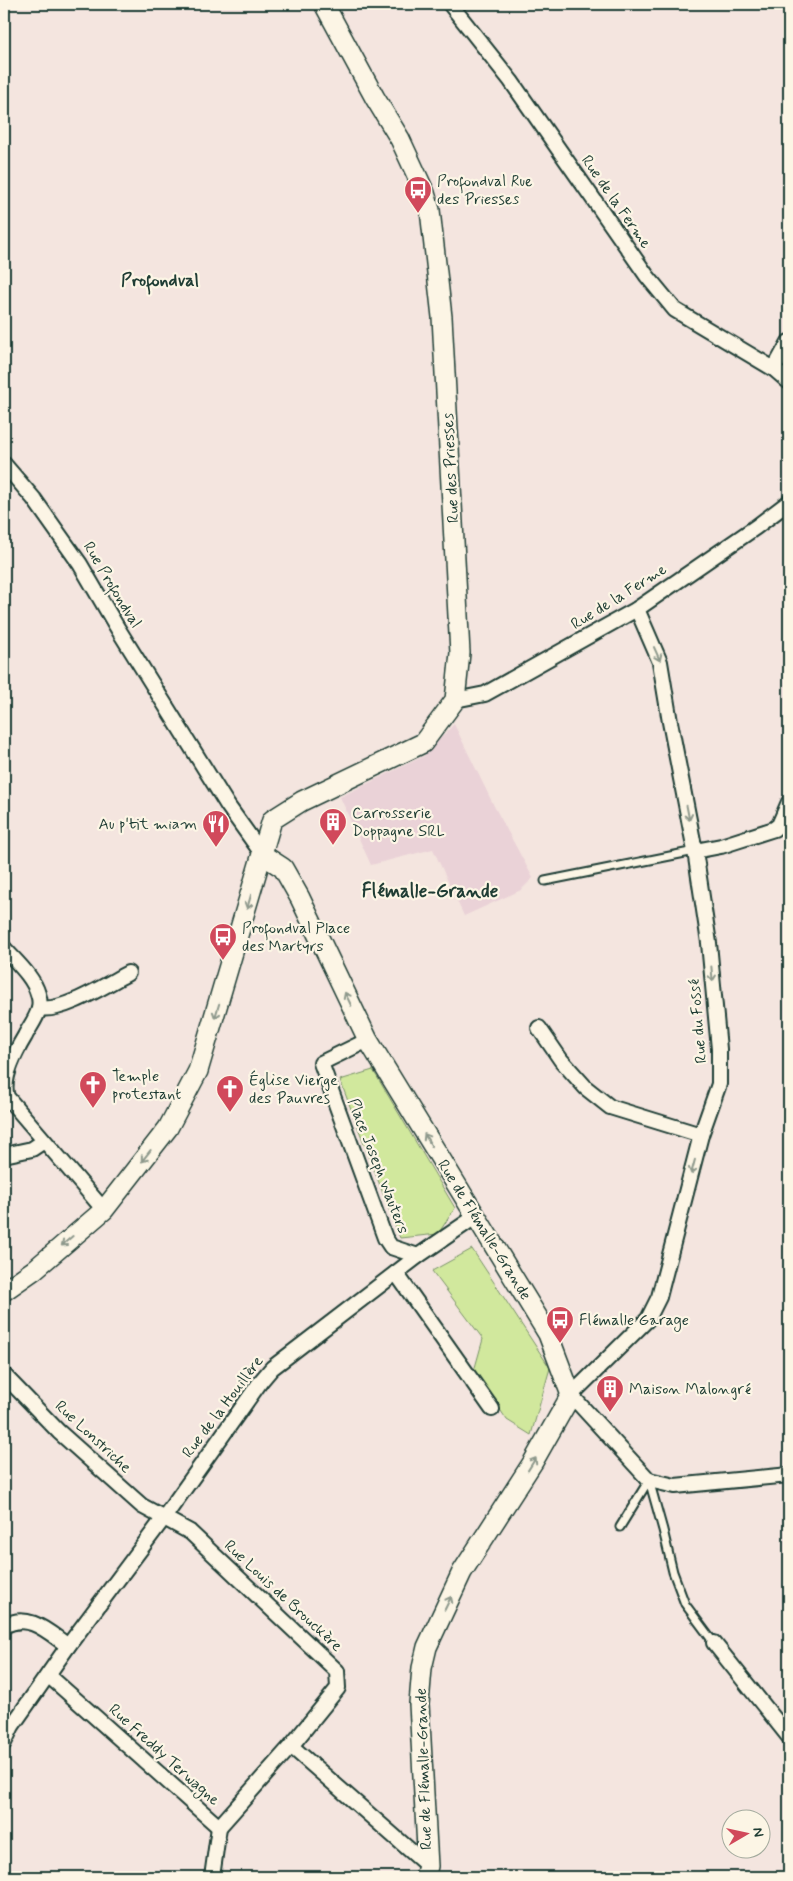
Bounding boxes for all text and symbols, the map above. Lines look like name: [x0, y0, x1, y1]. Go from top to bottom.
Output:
street label: Rue de la Ferme: [576, 151, 656, 253]
place label: Profondval Rue des Priesses: [437, 171, 533, 210]
bus stop icon: Profondval Rue des Priesses: [403, 175, 433, 214]
district label: Profondval: [121, 269, 199, 295]
street label: Rue des Priesses: [438, 413, 464, 523]
street label: Rue Profondval: [76, 538, 146, 633]
street label: Rue de la Ferme: [567, 559, 671, 635]
one-way arrow: [652, 646, 662, 661]
place label: Carrosserie Doppagne SRL: [352, 803, 445, 842]
one-way arrow: [684, 805, 693, 821]
building icon: Carrosserie Doppagne SRL: [318, 807, 348, 846]
restaurant icon: Au p'tit miam: [201, 809, 231, 848]
place label: Au p'tit miam: [99, 814, 197, 835]
district label: Flémalle-Grande: [362, 879, 498, 904]
one-way arrow: [244, 893, 254, 909]
place label: Profondval Place des Martyrs: [242, 918, 350, 957]
bus stop icon: Profondval Place des Martyrs: [208, 922, 238, 961]
one-way arrow: [707, 966, 717, 982]
street label: Rue du Fossé: [684, 978, 712, 1064]
one-way arrow: [343, 992, 352, 1007]
one-way arrow: [211, 1003, 221, 1019]
place label: Temple protestant: [112, 1066, 181, 1105]
church icon: Temple protestant: [78, 1070, 108, 1109]
place label: Église Vierge des Pauvres: [249, 1070, 338, 1109]
church icon: Église Vierge des Pauvres: [215, 1074, 245, 1113]
street label: Place Joseph Wauters: [342, 1095, 414, 1237]
one-way arrow: [423, 1133, 433, 1147]
one-way arrow: [141, 1149, 152, 1162]
street label: Rue de Flémalle-Grande: [432, 1156, 536, 1304]
one-way arrow: [688, 1158, 697, 1174]
one-way arrow: [60, 1236, 73, 1247]
bus stop icon: Flémalle Garage: [545, 1305, 575, 1344]
place label: Flémalle Garage: [579, 1310, 689, 1332]
street label: Rue de la Houillère: [178, 1352, 268, 1462]
building icon: Maison Malongré: [595, 1374, 625, 1413]
place label: Maison Malongré: [629, 1379, 751, 1400]
street label: Rue Lonstriche: [50, 1396, 136, 1478]
one-way arrow: [527, 1458, 537, 1472]
street label: Rue Louis de Brouckère: [219, 1536, 347, 1656]
one-way arrow: [443, 1596, 453, 1611]
street label: Rue de Flémalle-Grande: [411, 1688, 437, 1850]
street label: Rue Freddy Terwagne: [103, 1699, 224, 1812]
north arrow: [720, 1808, 770, 1858]
text: N: [748, 1826, 767, 1838]

